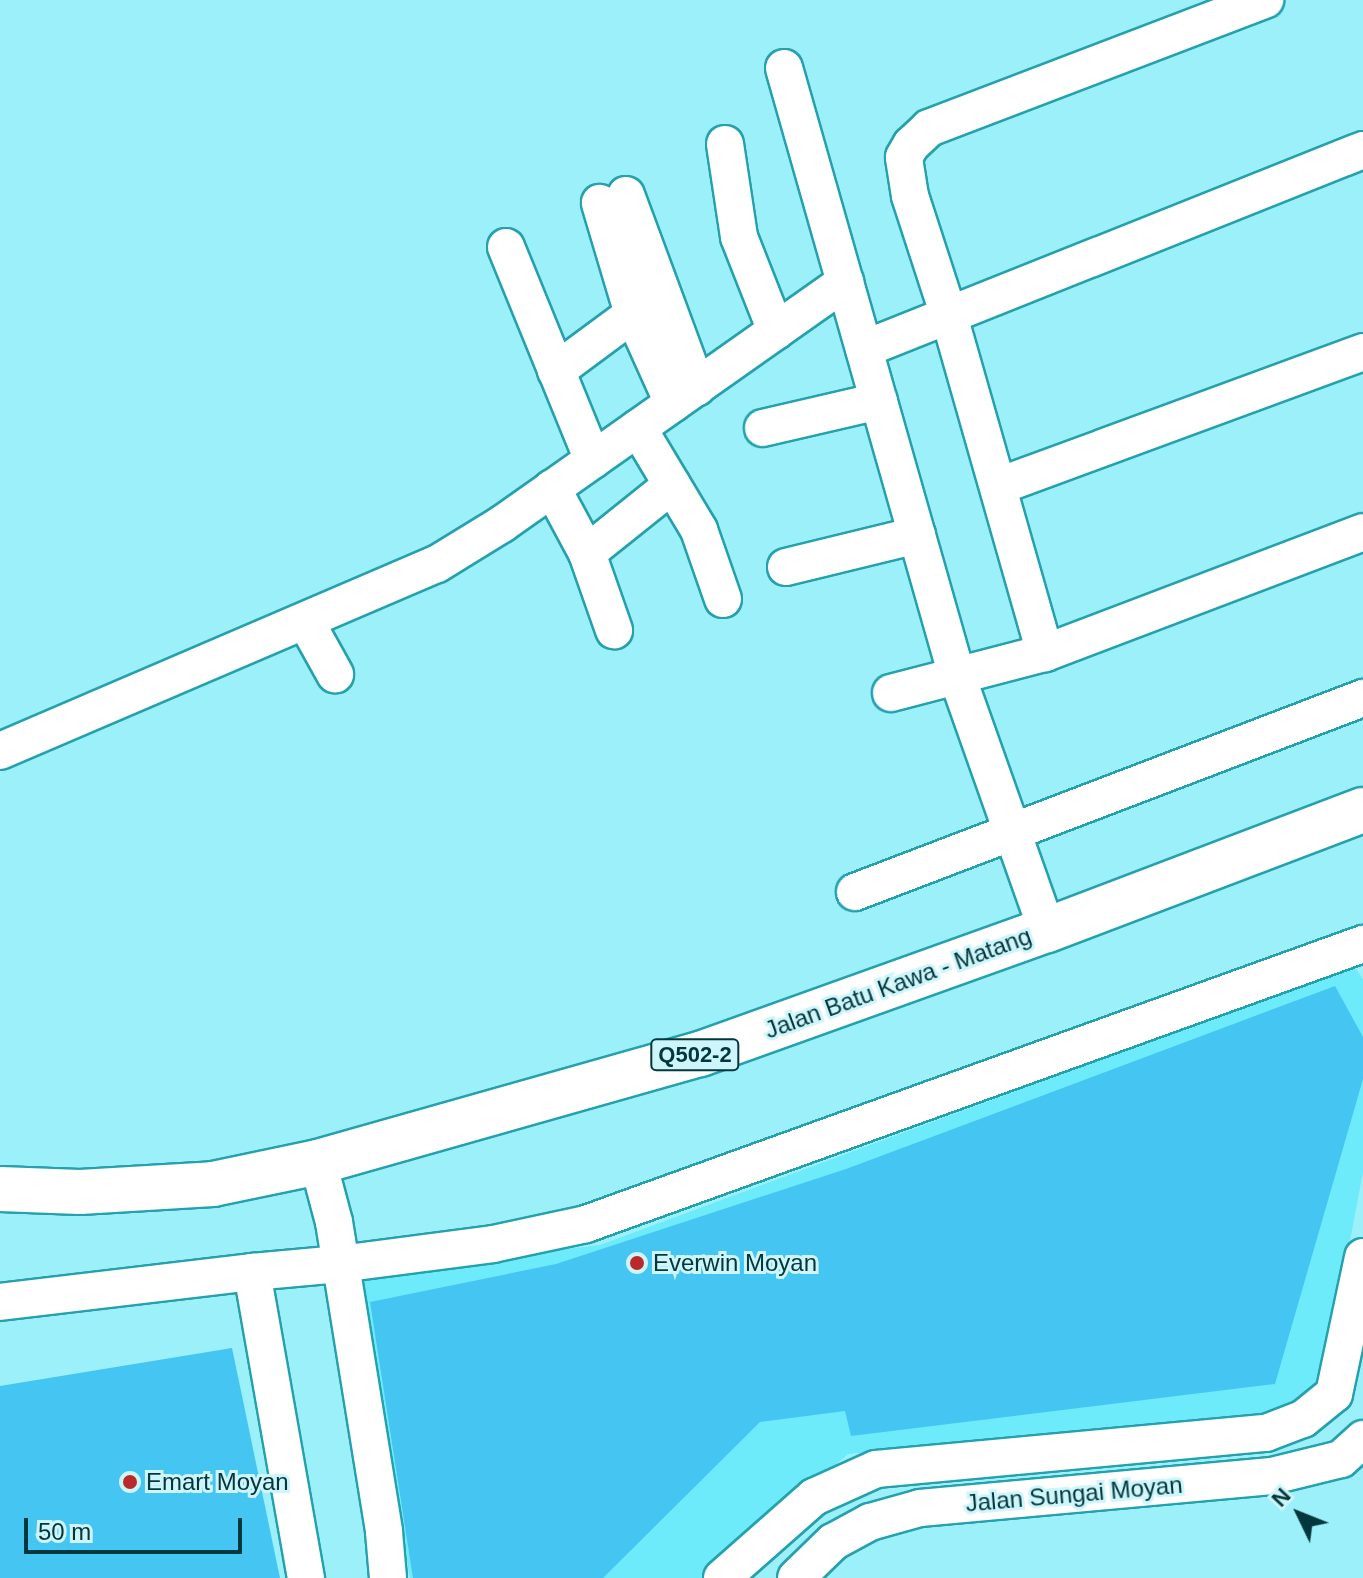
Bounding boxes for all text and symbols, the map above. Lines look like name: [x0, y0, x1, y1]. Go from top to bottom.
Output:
street label: Jalan Batu Kawa - Matang: [761, 921, 1035, 1045]
road number: Q502-2: [649, 1037, 741, 1073]
place label: Everwin Moyan: [653, 1249, 817, 1277]
marker: Everwin Moyan: [628, 1254, 646, 1272]
place label: Emart Moyan: [146, 1468, 289, 1496]
street label: Jalan Sungai Moyan: [964, 1470, 1184, 1518]
marker: Emart Moyan: [121, 1473, 139, 1491]
north arrow: [1259, 1474, 1339, 1554]
text: N: [1267, 1483, 1296, 1512]
scale bar: [28, 1502, 246, 1552]
text: 50 m: [38, 1518, 91, 1545]

